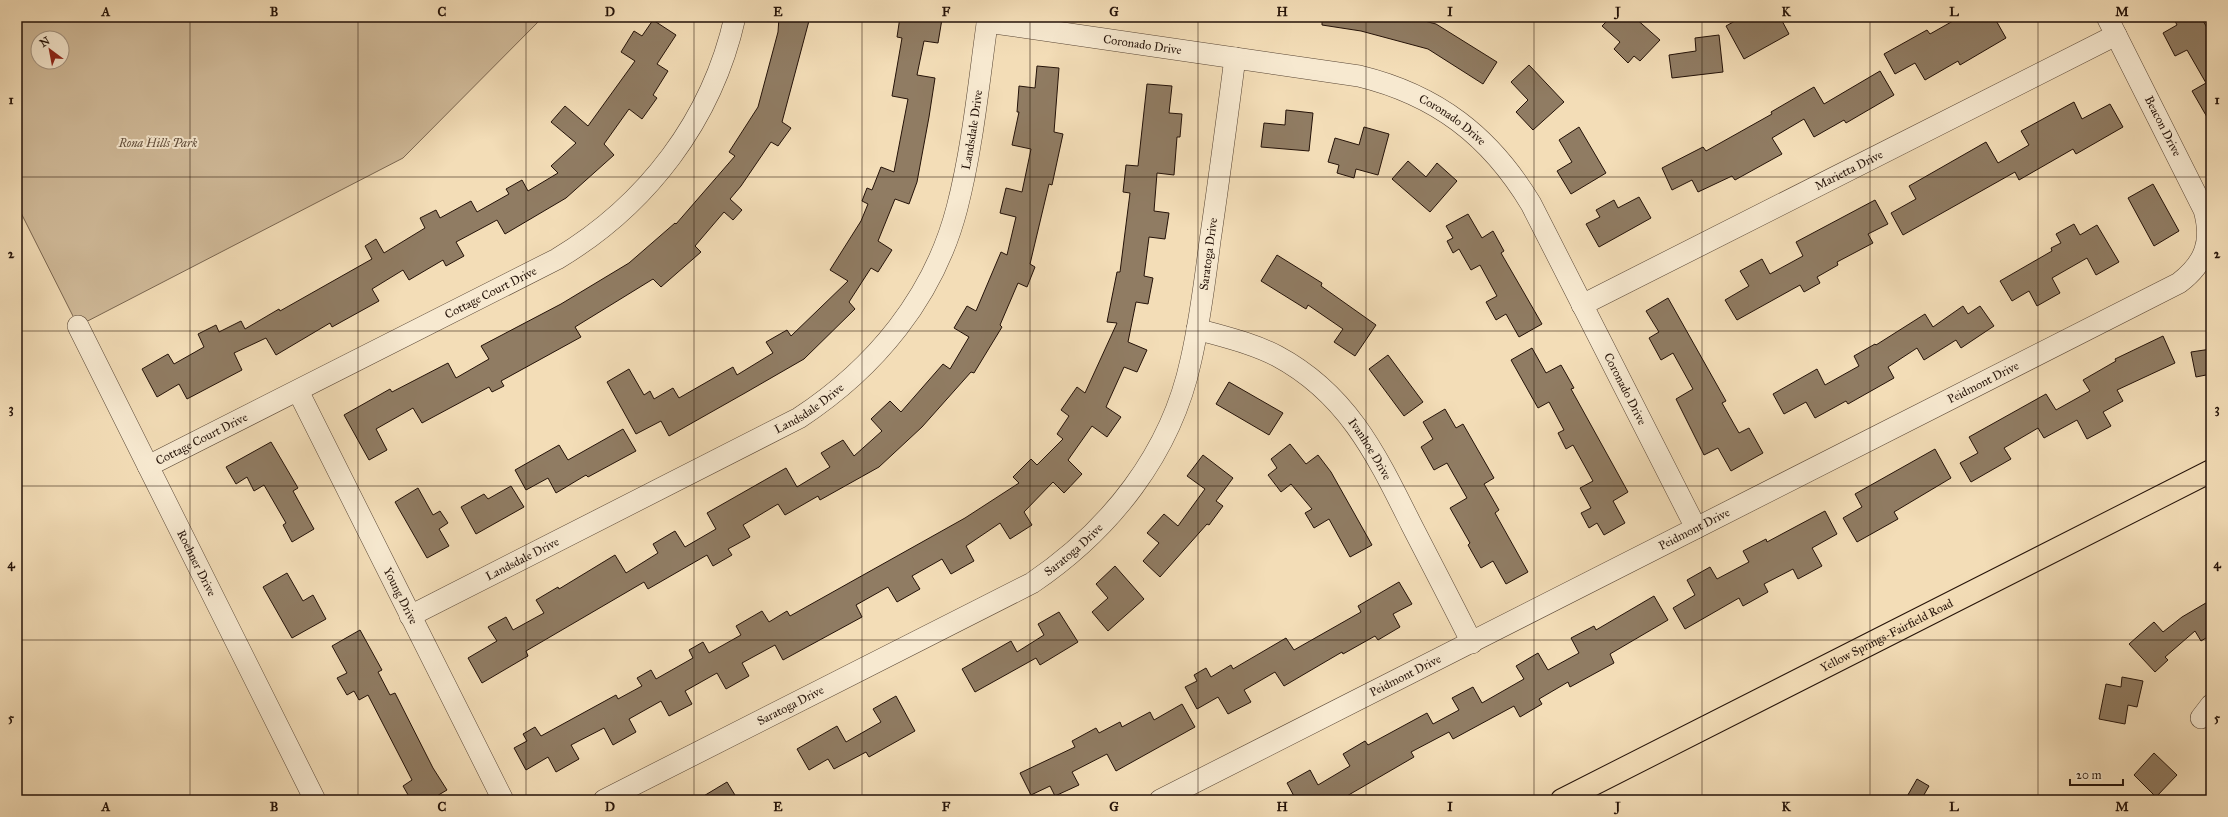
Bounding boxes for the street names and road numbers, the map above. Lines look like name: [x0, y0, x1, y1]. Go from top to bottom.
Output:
street label: Coronado Drive: [1102, 32, 1182, 57]
street label: Landsdale Drive: [959, 89, 985, 171]
street label: Coronado Drive: [1417, 91, 1489, 148]
street label: Beacon Drive: [2142, 93, 2184, 159]
street label: Marietta Drive: [1813, 147, 1885, 193]
street label: Saratoga Drive: [1197, 217, 1220, 291]
street label: Cottage Court Drive: [442, 264, 539, 322]
street label: Coronado Drive: [1601, 350, 1649, 427]
street label: Peidmont Drive: [1945, 358, 2021, 406]
street label: Landsdale Drive: [772, 380, 847, 436]
street label: Cottage Court Drive: [153, 410, 250, 468]
street label: Ivanhoe Drive: [1345, 415, 1394, 482]
street label: Peidmont Drive: [1656, 505, 1732, 553]
street label: Saratoga Drive: [1041, 521, 1106, 579]
street label: Roehner Drive: [174, 527, 219, 599]
street label: Landsdale Drive: [483, 534, 561, 583]
street label: Young Drive: [381, 565, 421, 626]
street label: Yellow Springs-Fairfield Road: [1818, 596, 1955, 675]
street label: Peidmont Drive: [1367, 652, 1443, 699]
street label: Saratoga Drive: [755, 683, 826, 728]

